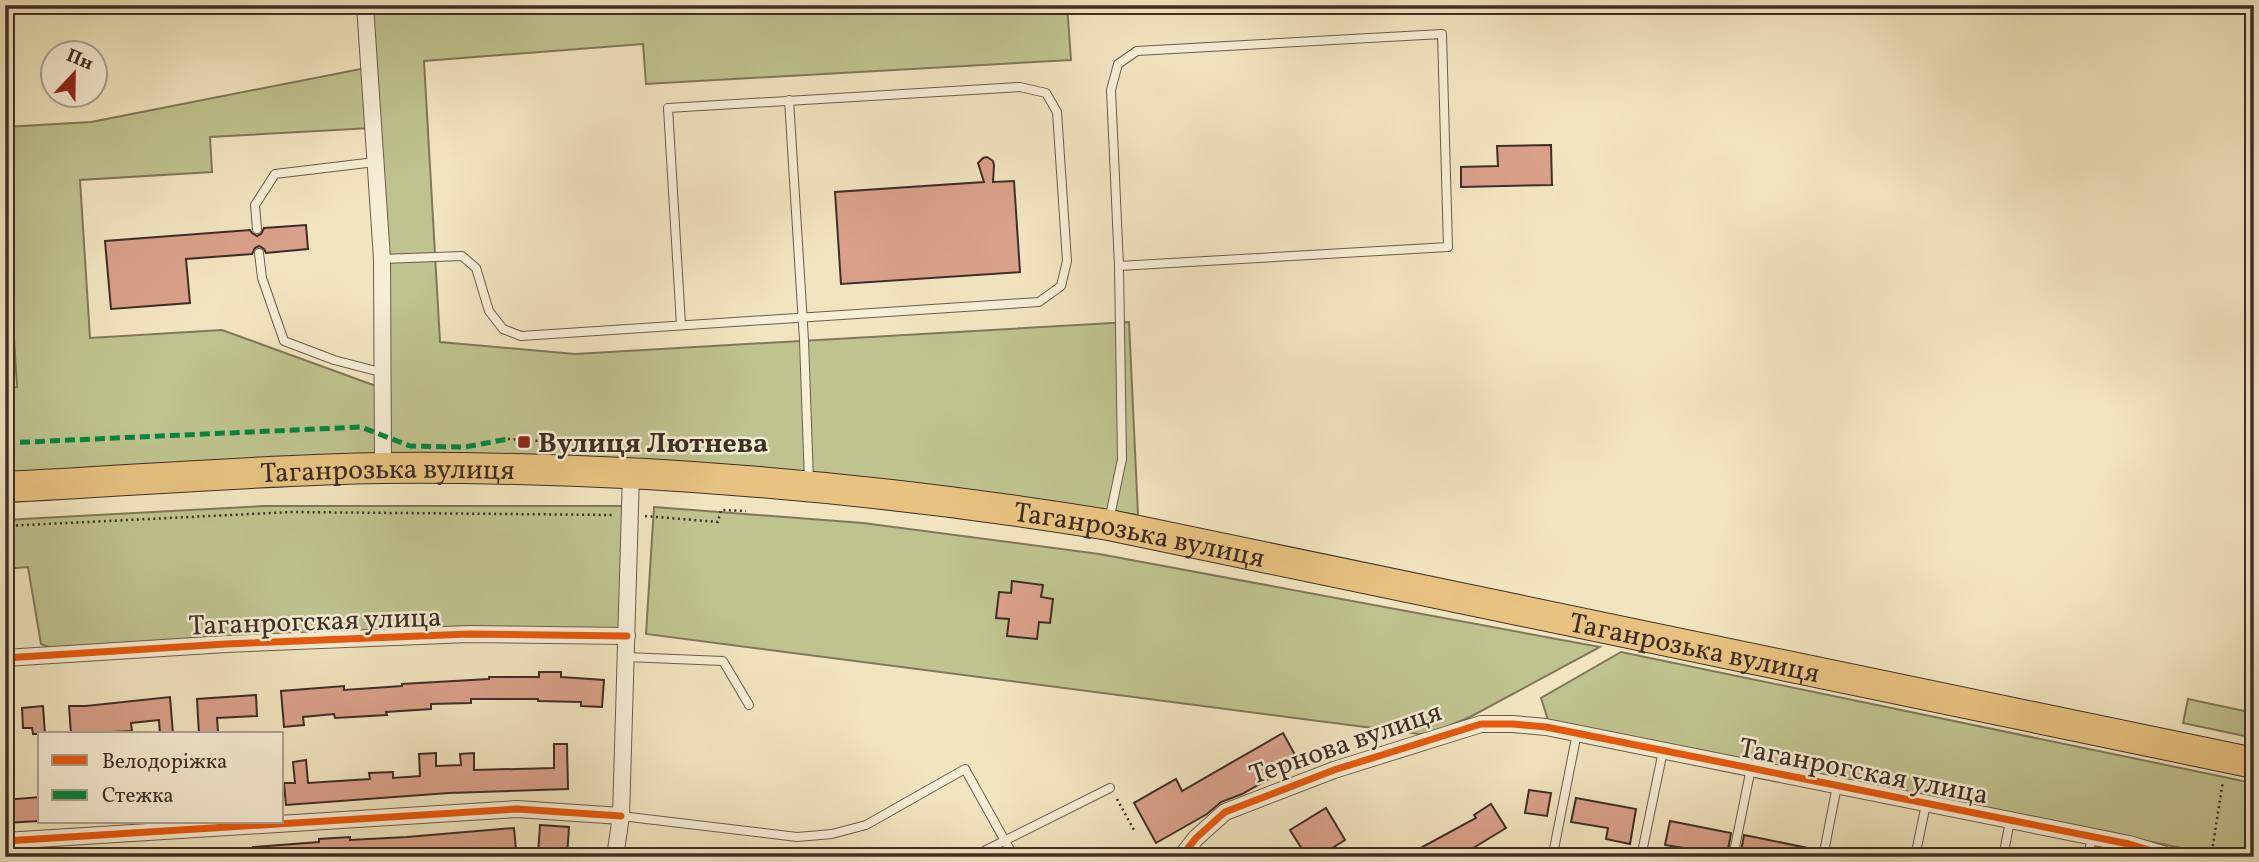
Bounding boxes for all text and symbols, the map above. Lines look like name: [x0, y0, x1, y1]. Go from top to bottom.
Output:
north arrow: [38, 38, 108, 108]
text: Пн: [62, 43, 97, 77]
place label: Вулиця Лютнева: [538, 425, 768, 464]
marker: Вулиця Лютнева: [516, 434, 532, 450]
street label: Таганрозька вулиця: [259, 451, 515, 494]
street label: Таганрозька вулиця: [1011, 494, 1268, 579]
street label: Таганрогская улица: [188, 599, 442, 646]
street label: Таганрозька вулиця: [1566, 604, 1823, 694]
street label: Тернова вулиця: [1244, 693, 1447, 796]
street label: Таганрогская улица: [1735, 729, 1992, 816]
legend: [38, 732, 284, 824]
text: Велодоріжка: [102, 748, 227, 777]
text: Стежка: [102, 782, 174, 811]

